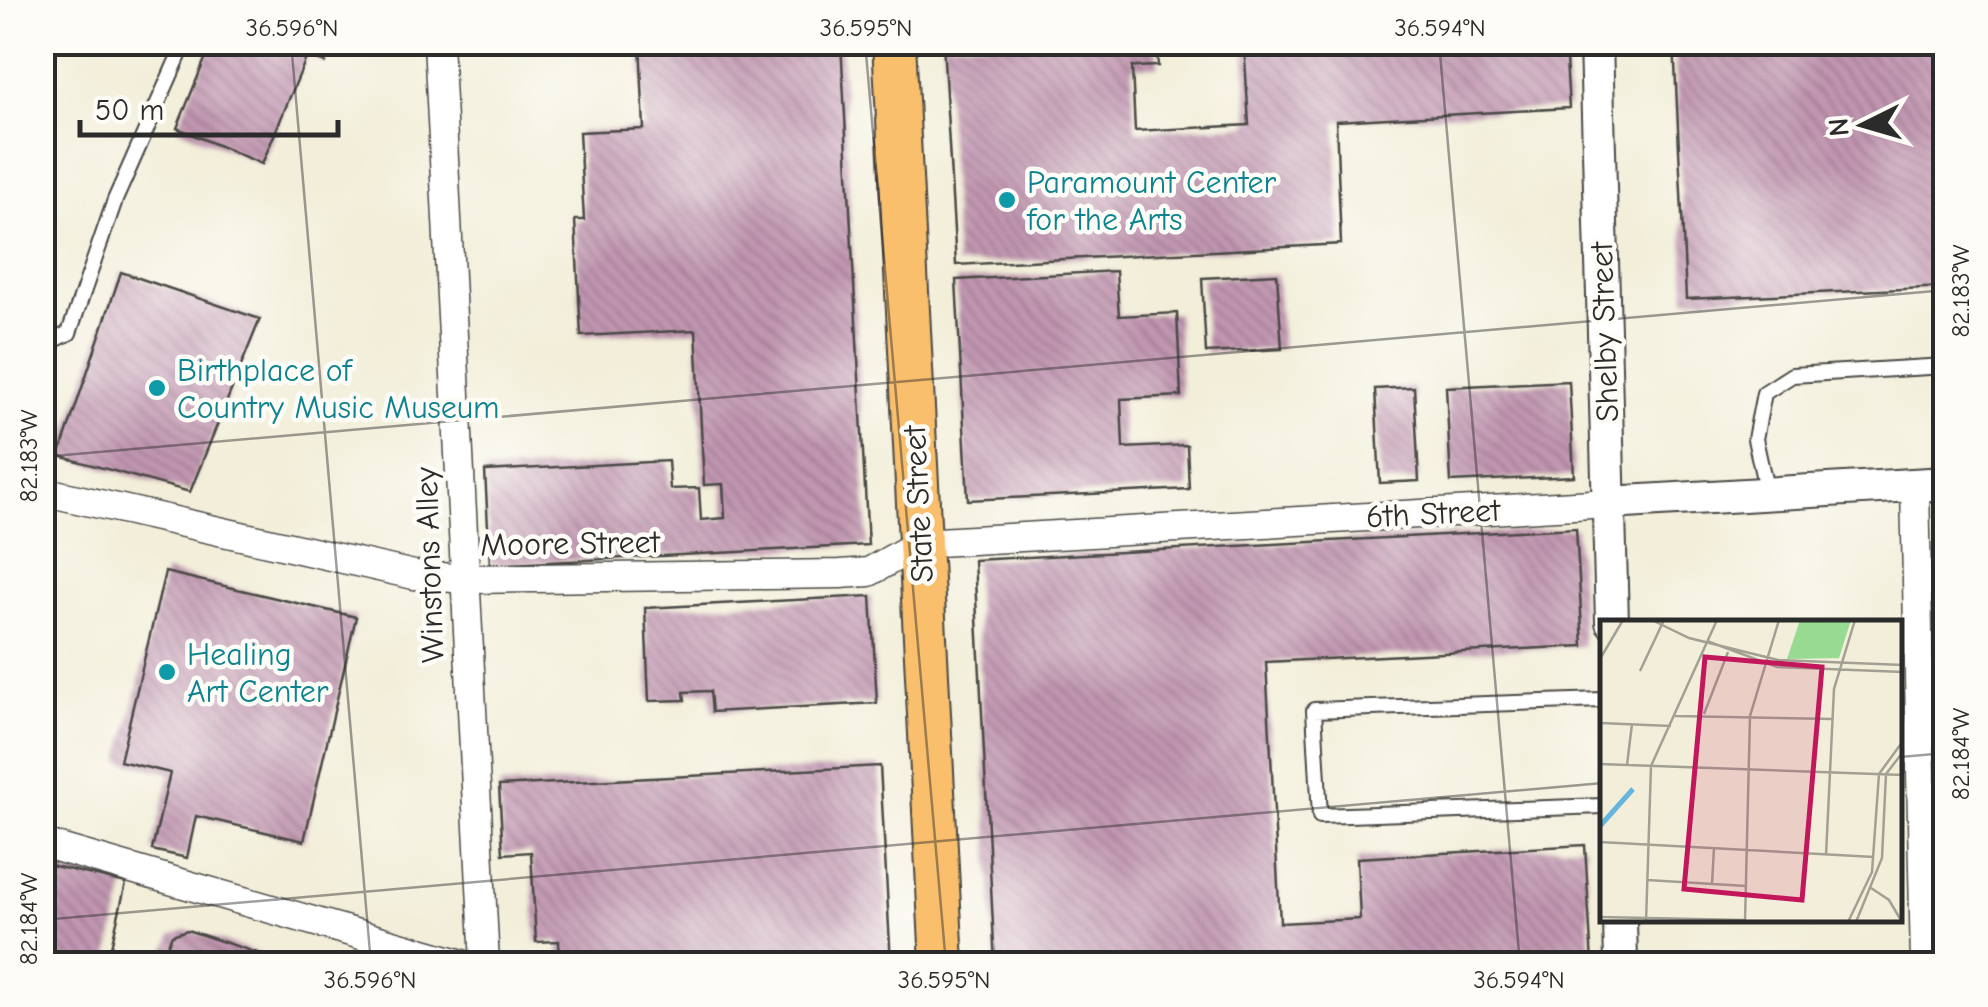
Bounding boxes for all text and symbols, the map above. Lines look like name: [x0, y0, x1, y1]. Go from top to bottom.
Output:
text: 36.596°N: [245, 13, 339, 42]
text: 36.595°N: [819, 13, 913, 42]
text: 36.594°N: [1394, 13, 1486, 42]
scale bar: [80, 75, 338, 137]
north arrow: [1813, 75, 1913, 175]
text: 50 m: [95, 93, 164, 128]
text: N: [1822, 117, 1856, 138]
place label: Paramount Center for the Arts: [1026, 164, 1277, 238]
marker: Paramount Center for the Arts: [996, 189, 1018, 211]
street label: Shelby Street: [1583, 241, 1626, 423]
text: 82.183°W: [1946, 244, 1975, 338]
place label: Birthplace of Country Music Museum: [177, 352, 500, 426]
marker: Birthplace of Country Music Museum: [146, 377, 168, 399]
text: 82.183°W: [14, 409, 43, 503]
street label: State Street: [896, 424, 941, 584]
street label: Winstons Alley: [408, 466, 451, 663]
street label: 6th Street: [1365, 491, 1502, 535]
street label: Moore Street: [480, 523, 661, 564]
inset map: [1600, 620, 1903, 922]
place label: Healing Art Center: [187, 636, 329, 710]
marker: Healing Art Center: [156, 661, 178, 683]
text: 82.184°W: [1946, 707, 1975, 800]
text: 82.184°W: [14, 872, 43, 965]
text: 36.596°N: [323, 965, 417, 994]
text: 36.595°N: [897, 965, 991, 994]
text: 36.594°N: [1473, 965, 1565, 994]

